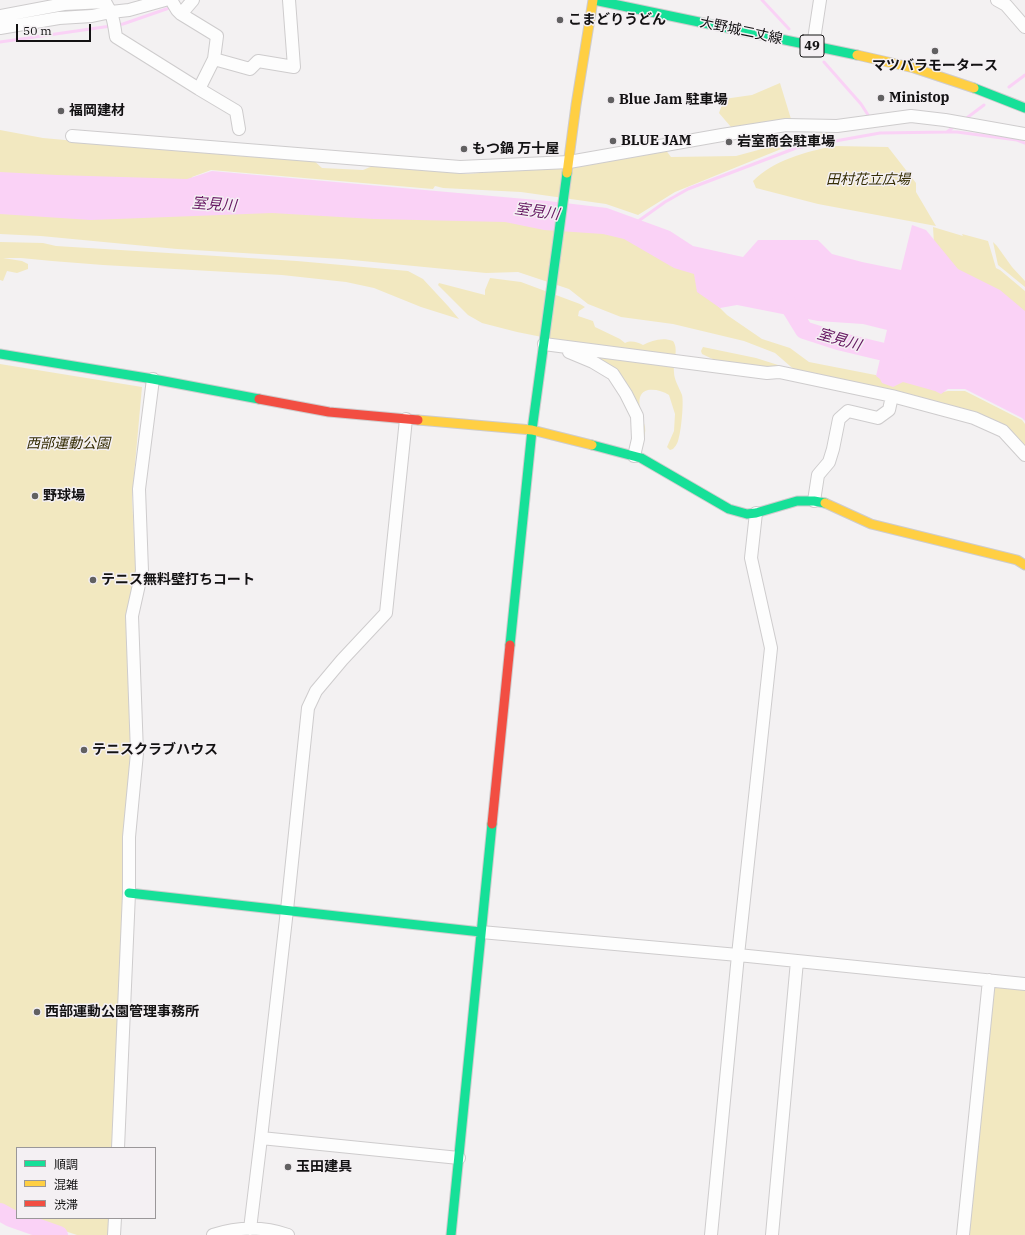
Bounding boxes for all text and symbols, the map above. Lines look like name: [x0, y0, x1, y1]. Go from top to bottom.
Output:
place label: こまどりうどん: [568, 12, 666, 28]
street label: 大野城二丈線: [698, 14, 784, 48]
marker: こまどりうどん: [555, 15, 565, 25]
scale bar: [18, 16, 93, 42]
text: 50 m: [23, 23, 52, 38]
road number: 49: [800, 35, 824, 57]
marker: マツバラモータース: [930, 46, 940, 56]
place label: マツバラモータース: [872, 58, 998, 74]
place label: Ministop: [889, 90, 949, 106]
place label: Blue Jam 駐車場: [619, 92, 728, 108]
marker: Ministop: [876, 93, 886, 103]
marker: Blue Jam 駐車場: [606, 95, 616, 105]
place label: 福岡建材: [69, 103, 125, 119]
marker: 福岡建材: [56, 106, 66, 116]
place label: BLUE JAM: [621, 133, 691, 149]
place label: 岩室商会駐車場: [737, 134, 835, 150]
marker: BLUE JAM: [608, 136, 618, 146]
marker: 岩室商会駐車場: [724, 137, 734, 147]
place label: もつ鍋 万十屋: [472, 141, 559, 157]
marker: もつ鍋 万十屋: [459, 144, 469, 154]
park label: 田村花立広場: [826, 172, 910, 188]
water label: 室見川: [191, 194, 237, 216]
water label: 室見川: [513, 200, 561, 224]
water label: 室見川: [815, 325, 863, 355]
park label: 西部運動公園: [26, 436, 110, 452]
place label: 野球場: [43, 488, 85, 504]
marker: 野球場: [30, 491, 40, 501]
place label: テニス無料壁打ちコート: [101, 572, 255, 588]
marker: テニス無料壁打ちコート: [88, 575, 98, 585]
place label: テニスクラブハウス: [92, 742, 218, 758]
marker: テニスクラブハウス: [79, 745, 89, 755]
place label: 西部運動公園管理事務所: [45, 1004, 199, 1020]
marker: 西部運動公園管理事務所: [32, 1007, 42, 1017]
legend: [16, 1147, 156, 1219]
text: 順調: [54, 1157, 78, 1172]
place label: 玉田建具: [296, 1159, 352, 1175]
marker: 玉田建具: [283, 1162, 293, 1172]
text: 混雑: [54, 1177, 78, 1192]
text: 渋滞: [54, 1197, 78, 1212]

